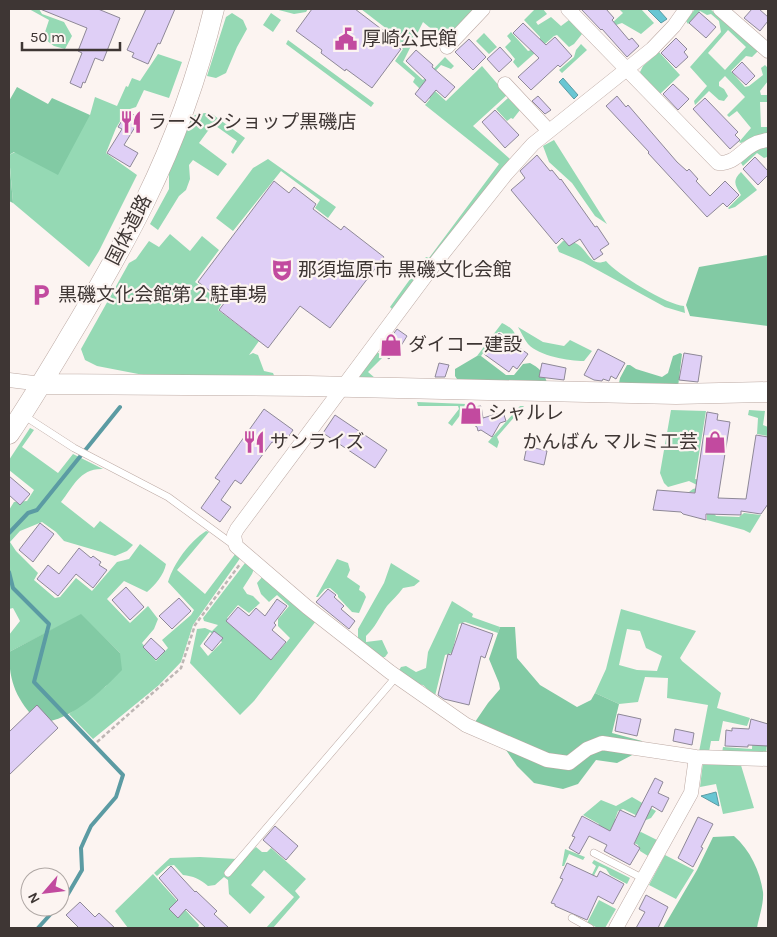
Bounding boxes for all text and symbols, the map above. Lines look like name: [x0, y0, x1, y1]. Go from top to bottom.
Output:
scale bar: [22, 20, 120, 52]
public building icon: 厚崎公民館: [333, 26, 359, 52]
text: 50 m: [30, 28, 65, 46]
place label: 厚崎公民館: [362, 28, 457, 50]
restaurant icon: ラーメンショップ黒磯店: [118, 109, 144, 135]
place label: ラーメンショップ黒磯店: [148, 111, 356, 133]
street label: 国体道路: [102, 191, 156, 269]
theatre icon: 那須塩原市 黒磯文化会館: [269, 257, 295, 283]
place label: 那須塩原市 黒磯文化会館: [298, 259, 512, 281]
parking icon: 黒磯文化会館第２駐車場: [28, 282, 54, 308]
place label: 黒磯文化会館第２駐車場: [58, 284, 267, 306]
shop icon: ダイコー建設: [378, 332, 404, 358]
place label: ダイコー建設: [408, 334, 522, 356]
shop icon: シャルレ: [458, 400, 484, 426]
place label: シャルレ: [488, 402, 564, 424]
restaurant icon: サンライズ: [241, 429, 267, 455]
shop icon: かんばん マルミ工芸: [702, 429, 728, 455]
place label: サンライズ: [270, 431, 364, 453]
place label: かんばん マルミ工芸: [522, 431, 698, 453]
north arrow: [20, 867, 70, 917]
text: N: [24, 889, 44, 906]

